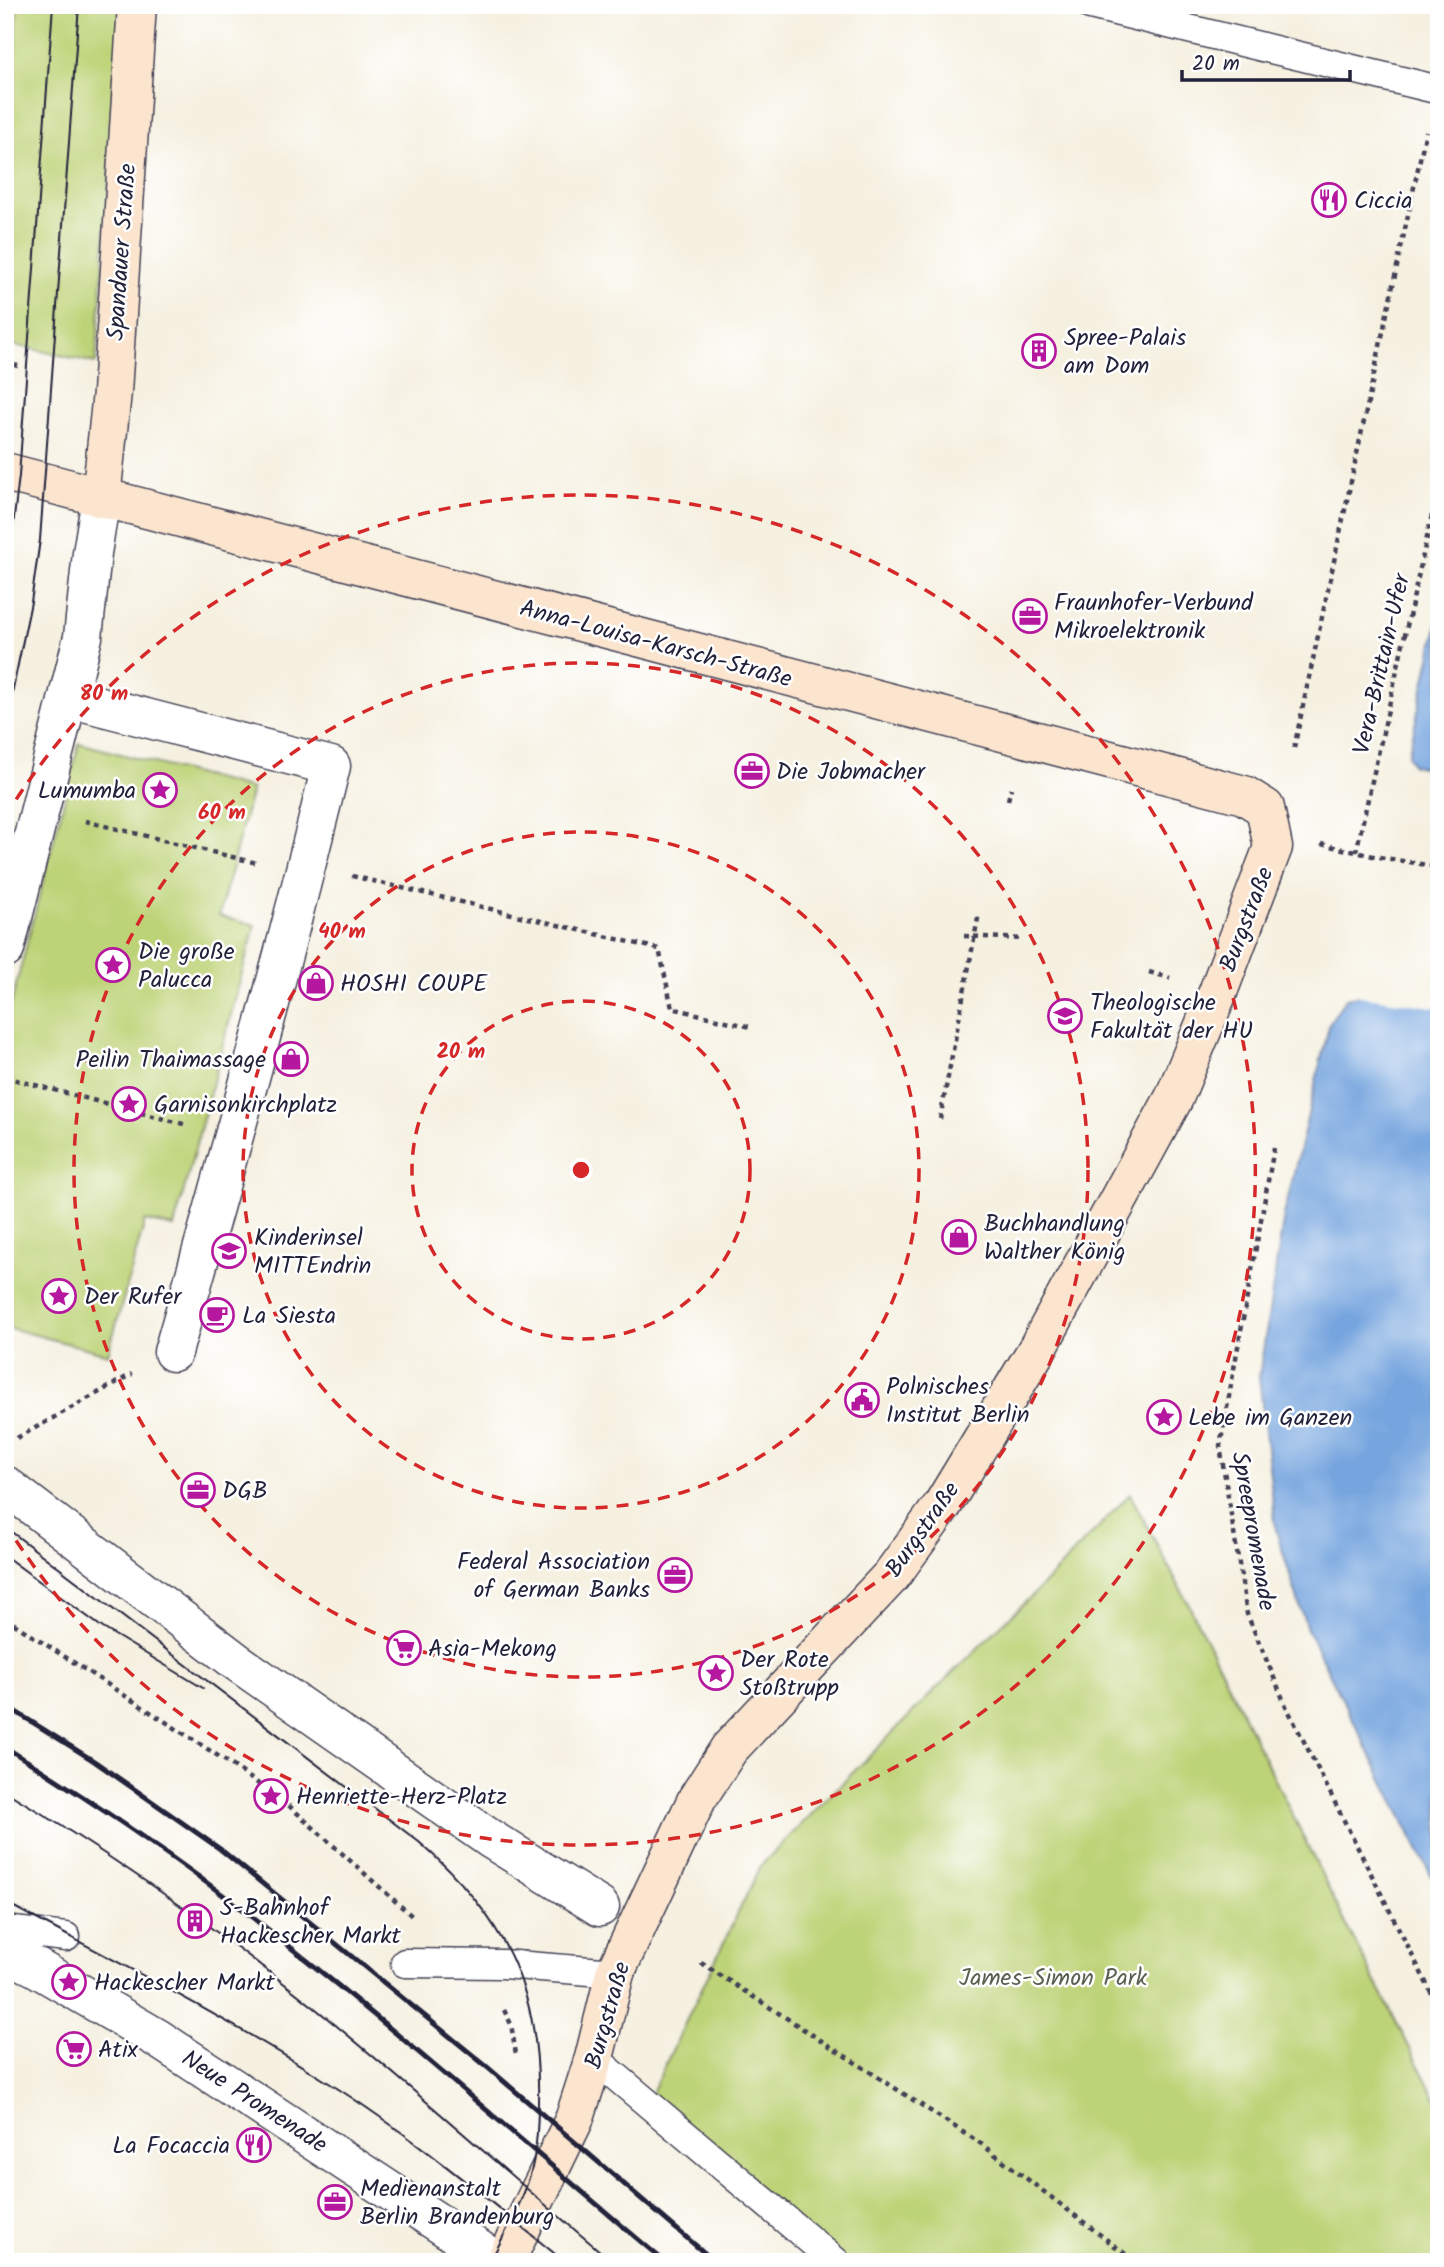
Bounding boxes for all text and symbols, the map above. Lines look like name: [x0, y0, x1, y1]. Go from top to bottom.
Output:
scale bar: [1182, 38, 1350, 82]
text: 20 m: [1192, 48, 1240, 81]
street label: Spandauer Straße: [97, 162, 148, 342]
restaurant icon: Ciccia: [1310, 181, 1348, 219]
place label: Ciccia: [1354, 182, 1412, 221]
place label: Spree-Palais am Dom: [1064, 319, 1186, 386]
building icon: Spree-Palais am Dom: [1020, 332, 1058, 370]
street label: Vera-Brittain-Ufer: [1343, 568, 1423, 758]
place label: Fraunhofer-Verbund Mikroelektronik: [1054, 584, 1254, 651]
street label: Anna-Louisa-Karsch-Straße: [515, 589, 796, 700]
office icon: Fraunhofer-Verbund Mikroelektronik: [1011, 597, 1049, 635]
text: 80 m: [80, 678, 128, 711]
office icon: Die Jobmacher: [733, 752, 771, 790]
place label: Die Jobmacher: [776, 753, 927, 792]
place icon: Lumumba: [141, 771, 179, 809]
place label: Lumumba: [38, 772, 136, 811]
text: 60 m: [198, 797, 246, 830]
street label: Burgstraße: [1210, 861, 1285, 978]
text: 40 m: [318, 916, 366, 949]
place label: Die große Palucca: [138, 933, 235, 1000]
place icon: Die große Palucca: [94, 946, 132, 984]
shop icon: HOSHI COUPE: [297, 964, 335, 1002]
place label: HOSHI COUPE: [340, 965, 488, 1004]
place label: Theologische Fakultät der HU: [1090, 984, 1253, 1051]
school or university icon: Theologische Fakultät der HU: [1046, 997, 1084, 1035]
text: 20 m: [437, 1036, 485, 1069]
shop icon: Peilin Thaimassage: [272, 1040, 310, 1078]
place label: Peilin Thaimassage: [76, 1041, 266, 1080]
place icon: Garnisonkirchplatz: [110, 1085, 148, 1123]
place label: Garnisonkirchplatz: [154, 1086, 337, 1125]
centre of rings: [569, 1158, 593, 1182]
place label: Buchhandlung Walther König: [984, 1205, 1125, 1272]
shop icon: Buchhandlung Walther König: [940, 1218, 978, 1256]
place label: Kinderinsel MITTEndrin: [254, 1219, 371, 1286]
school or university icon: Kinderinsel MITTEndrin: [210, 1232, 248, 1270]
place icon: Der Rufer: [40, 1277, 78, 1315]
place label: Der Rufer: [84, 1278, 183, 1317]
cafe icon: La Siesta: [198, 1296, 236, 1334]
place label: La Siesta: [242, 1297, 336, 1336]
place label: Polnisches Institut Berlin: [886, 1368, 1030, 1435]
public building icon: Polnisches Institut Berlin: [843, 1381, 881, 1419]
place icon: Lebe im Ganzen: [1145, 1398, 1183, 1436]
place label: Lebe im Ganzen: [1188, 1399, 1352, 1438]
street label: Spreepromenade: [1219, 1449, 1286, 1614]
office icon: DGB: [179, 1471, 217, 1509]
place label: DGB: [222, 1472, 267, 1511]
street label: Burgstraße: [876, 1474, 971, 1586]
place label: Federal Association of German Banks: [457, 1543, 650, 1610]
office icon: Federal Association of German Banks: [656, 1556, 694, 1594]
supermarket icon: Asia-Mekong: [385, 1629, 423, 1667]
place label: Asia-Mekong: [428, 1630, 557, 1669]
place label: Der Rote Stoßtrupp: [740, 1641, 839, 1708]
place icon: Der Rote Stoßtrupp: [697, 1654, 735, 1692]
place icon: Henriette-Herz-Platz: [252, 1777, 290, 1815]
place label: Henriette-Herz-Platz: [296, 1778, 507, 1817]
place label: S-Bahnhof Hackescher Markt: [220, 1889, 402, 1956]
building icon: S-Bahnhof Hackescher Markt: [176, 1902, 214, 1940]
street label: Burgstraße: [575, 1957, 642, 2074]
park label: James-Simon Park: [959, 1959, 1148, 1998]
place icon: Hackescher Markt: [50, 1963, 88, 2001]
place label: Hackescher Markt: [94, 1964, 276, 2003]
supermarket icon: Atix: [55, 2030, 93, 2068]
place label: Atix: [98, 2031, 139, 2070]
street label: Neue Promenade: [173, 2040, 335, 2164]
restaurant icon: La Focaccia: [235, 2126, 273, 2164]
place label: La Focaccia: [112, 2127, 230, 2166]
place label: Medienanstalt Berlin Brandenburg: [360, 2170, 554, 2237]
office icon: Medienanstalt Berlin Brandenburg: [316, 2183, 354, 2221]

